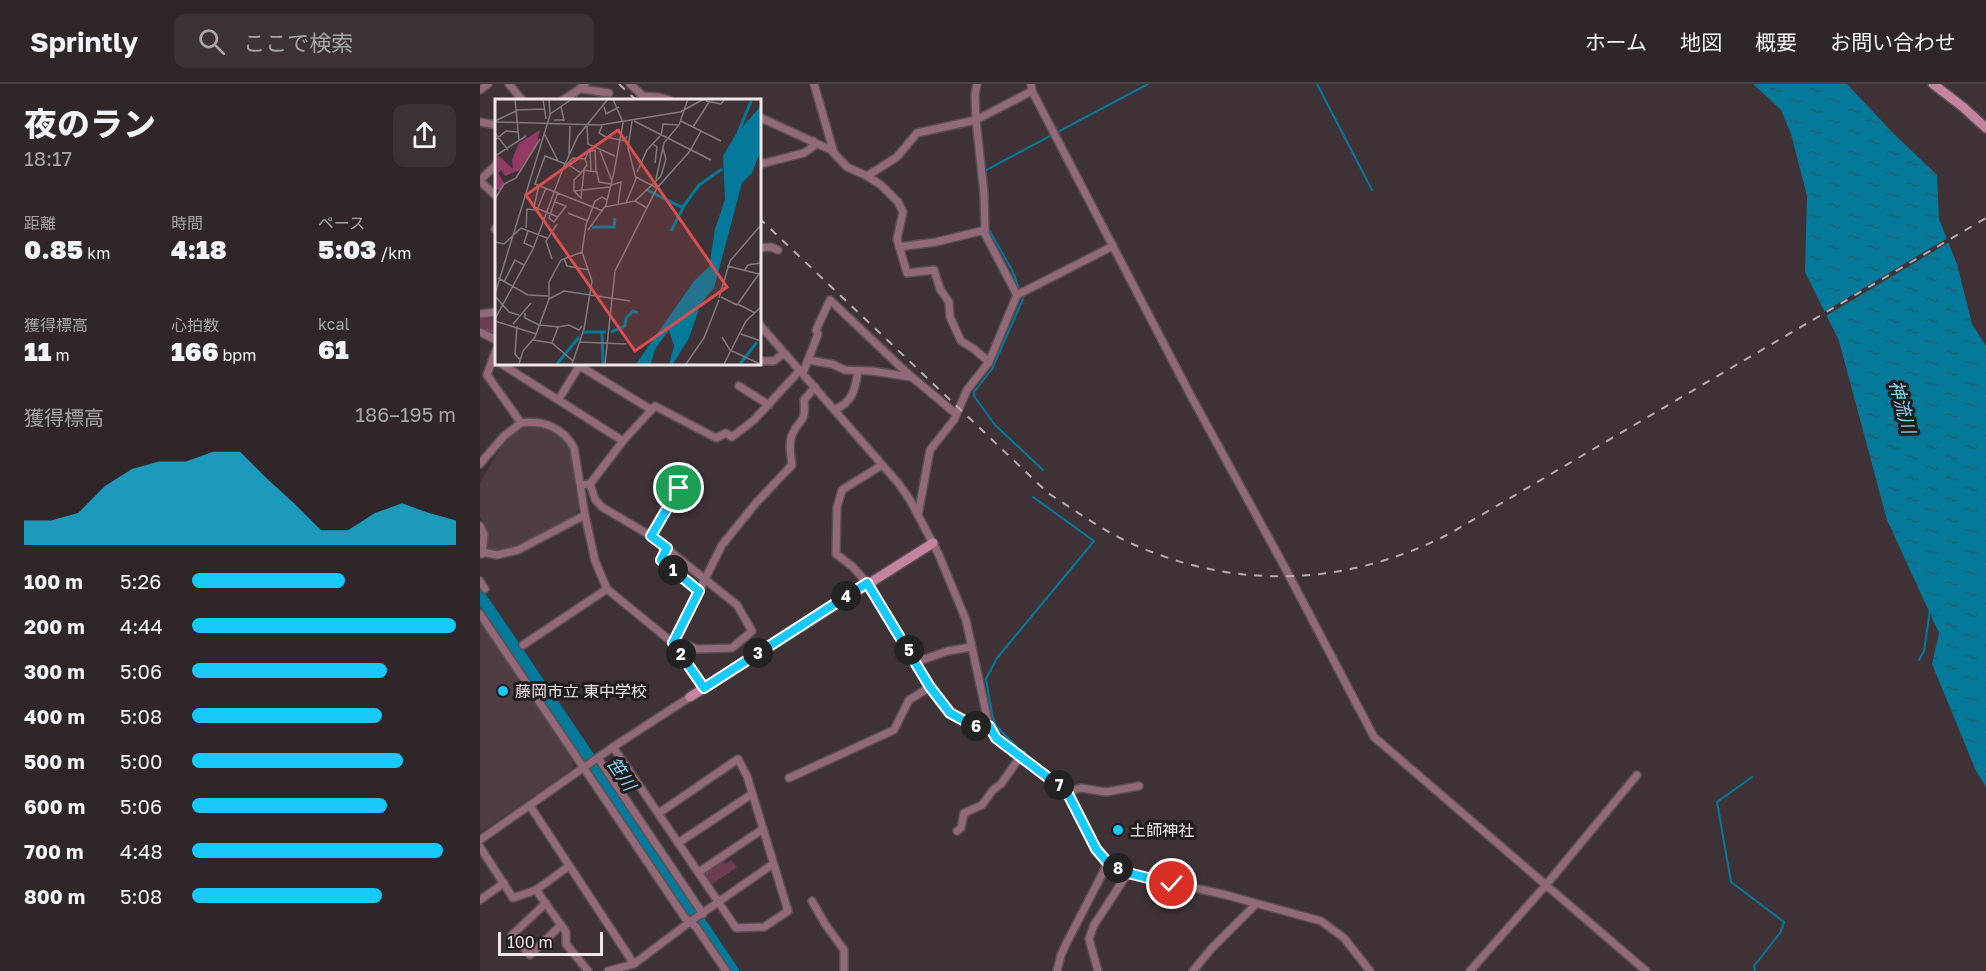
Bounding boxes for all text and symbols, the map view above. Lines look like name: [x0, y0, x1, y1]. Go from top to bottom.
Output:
search box: [174, 14, 594, 68]
text: Sprintly: [30, 25, 138, 58]
icon: search: [195, 25, 228, 58]
text: ここで検索: [243, 29, 353, 56]
text: ホーム: [1585, 29, 1647, 55]
text: 地図: [1680, 29, 1722, 55]
text: 概要: [1755, 29, 1797, 55]
text: お問い合わせ: [1830, 29, 1956, 55]
inset map: [495, 99, 760, 364]
text: 夜のラン: [24, 104, 156, 143]
button: share: [393, 104, 456, 167]
text: 18:17: [24, 146, 72, 170]
text: 距離: [24, 213, 56, 233]
text: 時間: [171, 213, 203, 233]
text: ペース: [318, 213, 365, 233]
text: 0.85: [24, 234, 83, 265]
text: 4:18: [171, 234, 227, 265]
text: 5:03: [318, 234, 377, 265]
text: km: [83, 243, 110, 263]
text: /km: [377, 243, 411, 263]
text: kcal: [318, 314, 350, 334]
text: 獲得標高: [24, 315, 88, 335]
text: 心拍数: [171, 315, 219, 335]
text: 61: [318, 334, 349, 365]
text: 11: [24, 336, 51, 367]
text: 166: [171, 336, 219, 367]
text: m: [51, 345, 70, 365]
text: bpm: [219, 345, 256, 365]
water label: 神流川: [1885, 378, 1921, 438]
text: 186–195 m: [355, 402, 456, 426]
text: 獲得標高: [24, 405, 104, 429]
pin: [653, 462, 704, 513]
icon: arrive: [662, 471, 695, 504]
pin: 1: [658, 555, 688, 585]
text: 1: [669, 560, 677, 580]
text: 100 m: [24, 569, 83, 593]
text: 5:26: [120, 569, 161, 593]
pin: 4: [831, 581, 861, 611]
text: 4: [841, 586, 851, 606]
text: 200 m: [24, 614, 85, 638]
text: 4:44: [120, 614, 163, 638]
pin: 5: [894, 635, 924, 665]
pin: 3: [743, 638, 773, 668]
pin: 2: [666, 639, 696, 669]
text: 5: [904, 640, 914, 660]
text: 3: [753, 643, 763, 663]
text: 2: [676, 644, 686, 664]
text: 300 m: [24, 659, 85, 683]
text: 5:06: [120, 659, 162, 683]
place label: 藤岡市立 東中学校: [515, 681, 647, 701]
marker: 藤岡市立 東中学校: [496, 684, 510, 698]
text: 400 m: [24, 704, 85, 728]
text: 5:08: [120, 704, 162, 728]
pin: 6: [961, 711, 991, 741]
text: 6: [971, 716, 981, 736]
text: 500 m: [24, 749, 85, 773]
text: 5:00: [120, 749, 162, 773]
water label: 笹川: [603, 752, 642, 796]
pin: 7: [1044, 770, 1074, 800]
text: 7: [1055, 775, 1063, 795]
text: 600 m: [24, 794, 85, 818]
text: 5:06: [120, 794, 162, 818]
place label: 土師神社: [1130, 820, 1194, 840]
marker: 土師神社: [1111, 823, 1125, 837]
text: 700 m: [24, 839, 83, 863]
text: 4:48: [120, 839, 163, 863]
pin: 8: [1103, 853, 1133, 883]
text: 8: [1113, 858, 1123, 878]
pin: [1146, 858, 1197, 909]
icon: check: [1155, 867, 1188, 900]
text: 800 m: [24, 884, 85, 908]
text: 5:08: [120, 884, 162, 908]
scale bar: [498, 929, 603, 956]
text: 100 m: [507, 932, 553, 952]

